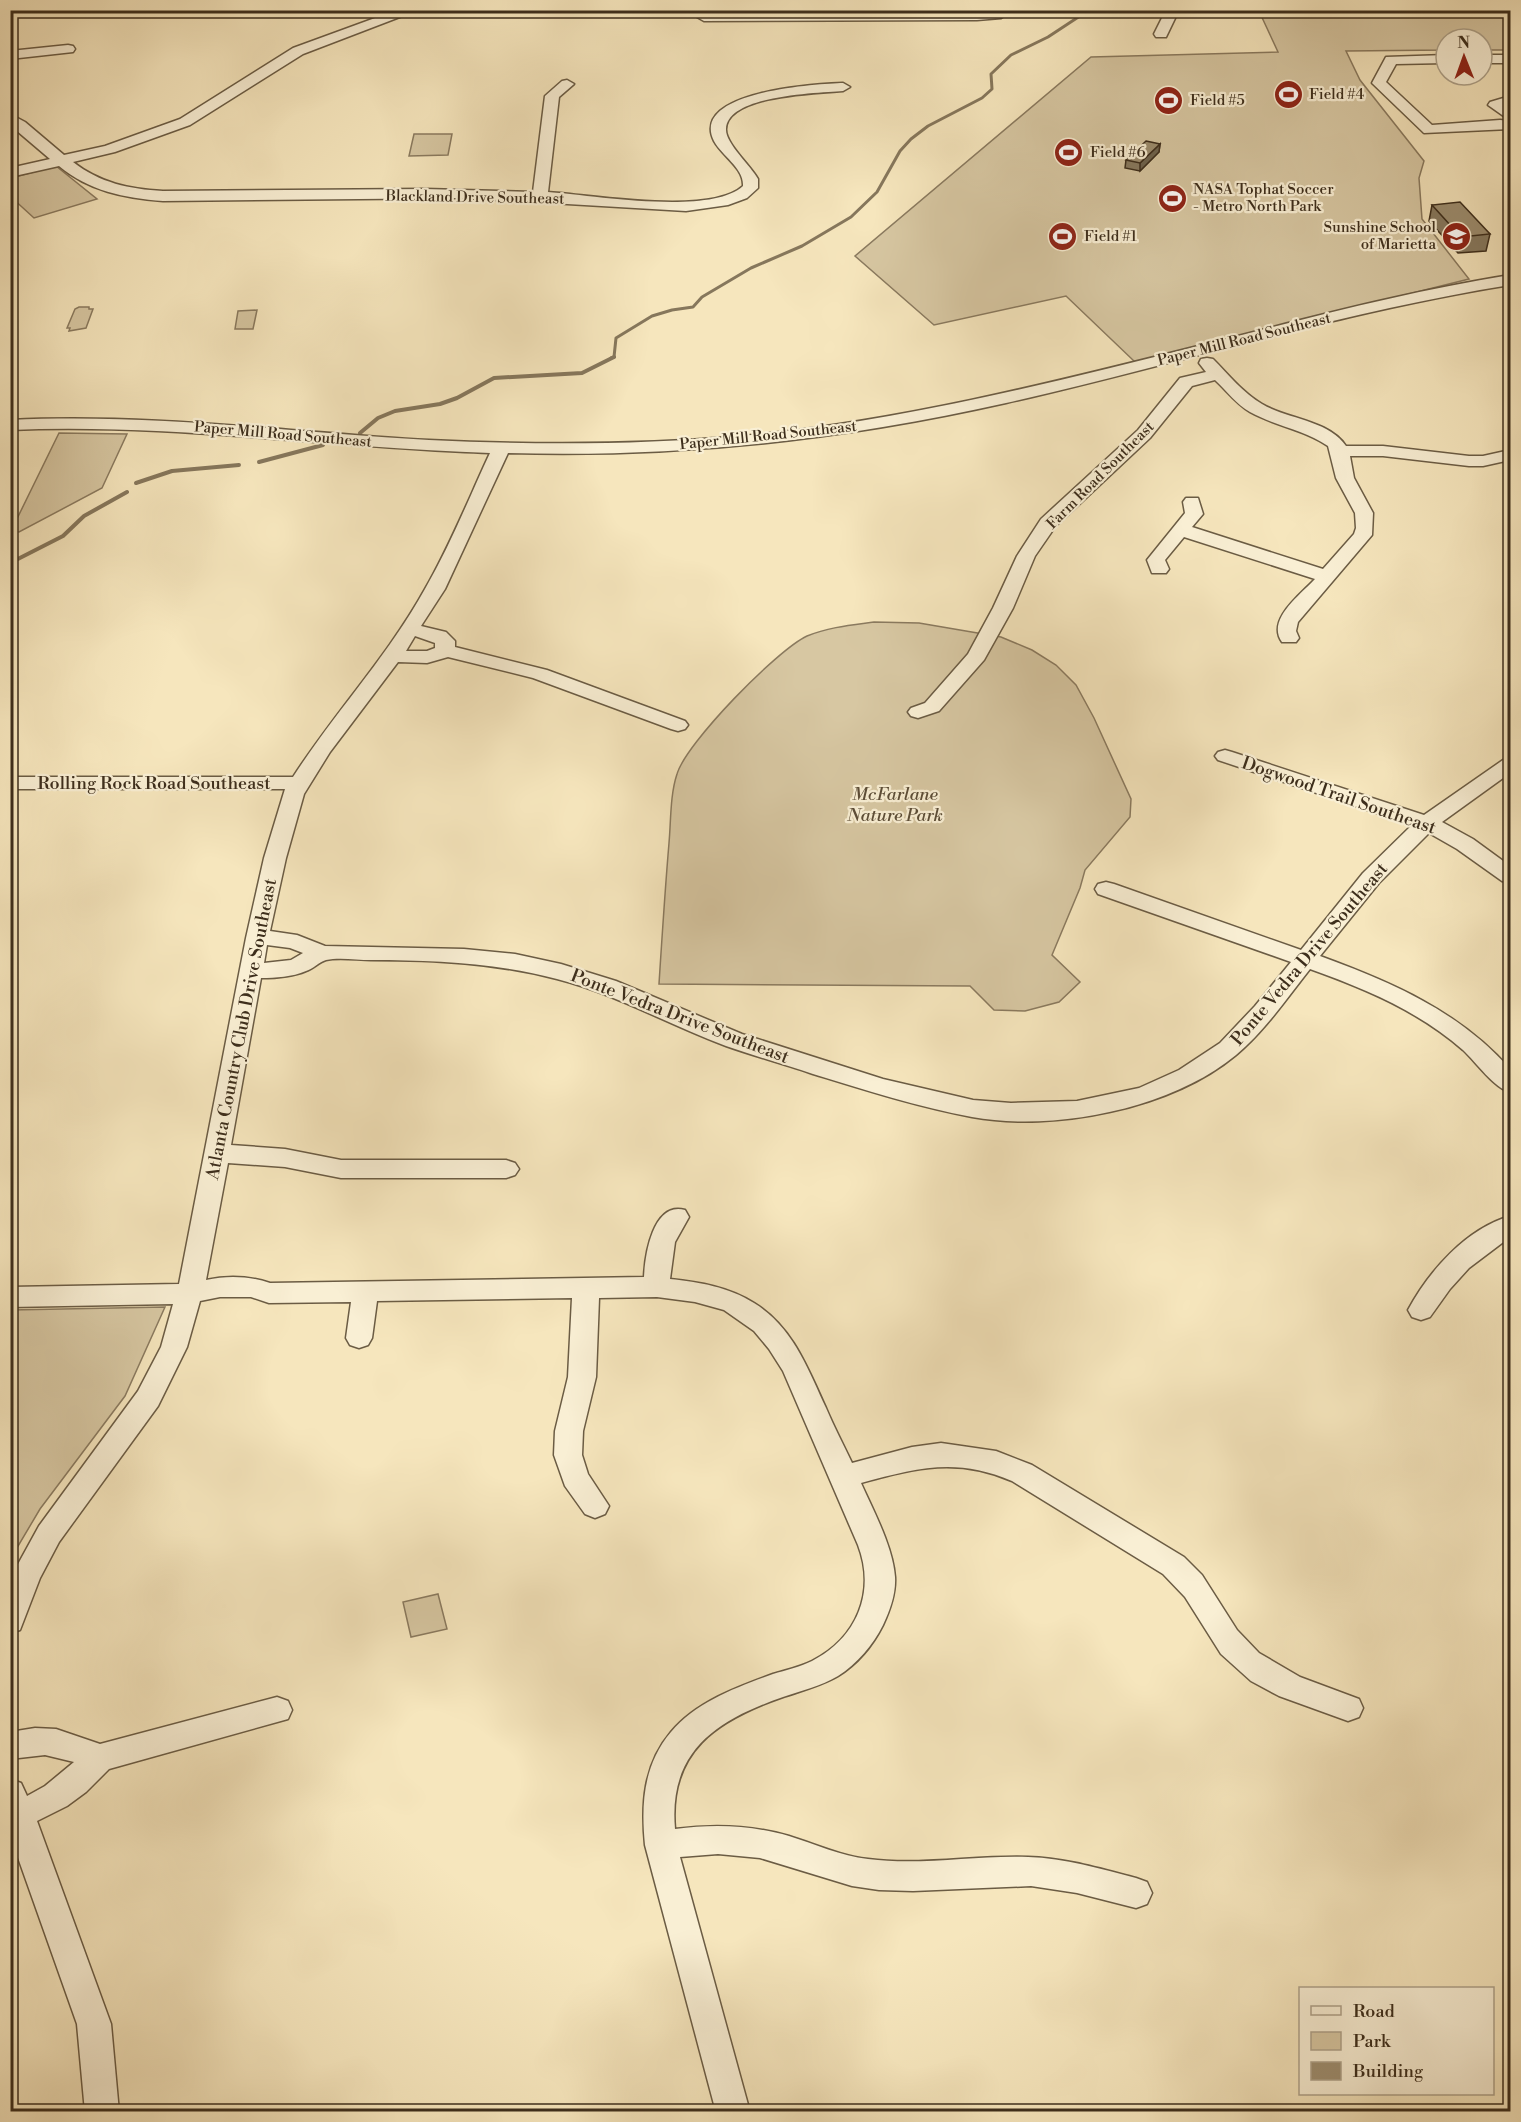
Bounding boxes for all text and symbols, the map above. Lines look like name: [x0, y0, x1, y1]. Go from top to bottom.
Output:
north arrow: [1434, 27, 1494, 87]
text: N: [1457, 33, 1471, 53]
sports icon: Field #4: [1272, 78, 1304, 110]
sports icon: Field #5: [1153, 84, 1185, 116]
place label: Field #4: [1309, 85, 1364, 104]
place label: Field #5: [1190, 91, 1245, 110]
sports icon: Field #6: [1053, 136, 1085, 168]
place label: Field #6: [1090, 143, 1146, 162]
place label: NASA Tophat Soccer - Metro North Park: [1193, 180, 1334, 216]
sports icon: NASA Tophat Soccer - Metro North Park: [1156, 182, 1188, 214]
street label: Blackland Drive Southeast: [384, 186, 565, 209]
place label: Sunshine School of Marietta: [1324, 218, 1437, 254]
sports icon: Field #1: [1047, 220, 1079, 252]
school or university icon: Sunshine School of Marietta: [1441, 220, 1473, 252]
place label: Field #1: [1084, 227, 1137, 246]
street label: Paper Mill Road Southeast: [1155, 309, 1333, 370]
street label: Paper Mill Road Southeast: [193, 417, 373, 452]
street label: Paper Mill Road Southeast: [678, 417, 858, 454]
street label: Farm Road Southeast: [1043, 417, 1159, 533]
street label: Dogwood Trail Southeast: [1239, 751, 1440, 840]
street label: Rolling Rock Road Southeast: [37, 772, 271, 795]
park label: McFarlane Nature Park: [846, 783, 943, 827]
street label: Ponte Vedra Drive Southeast: [1226, 857, 1393, 1051]
street label: Atlanta Country Club Drive Southeast: [201, 876, 282, 1183]
street label: Ponte Vedra Drive Southeast: [567, 964, 793, 1069]
legend: [1299, 1987, 1494, 2095]
text: Road: [1353, 2000, 1396, 2023]
text: Park: [1353, 2030, 1392, 2053]
text: Building: [1352, 2060, 1424, 2083]

